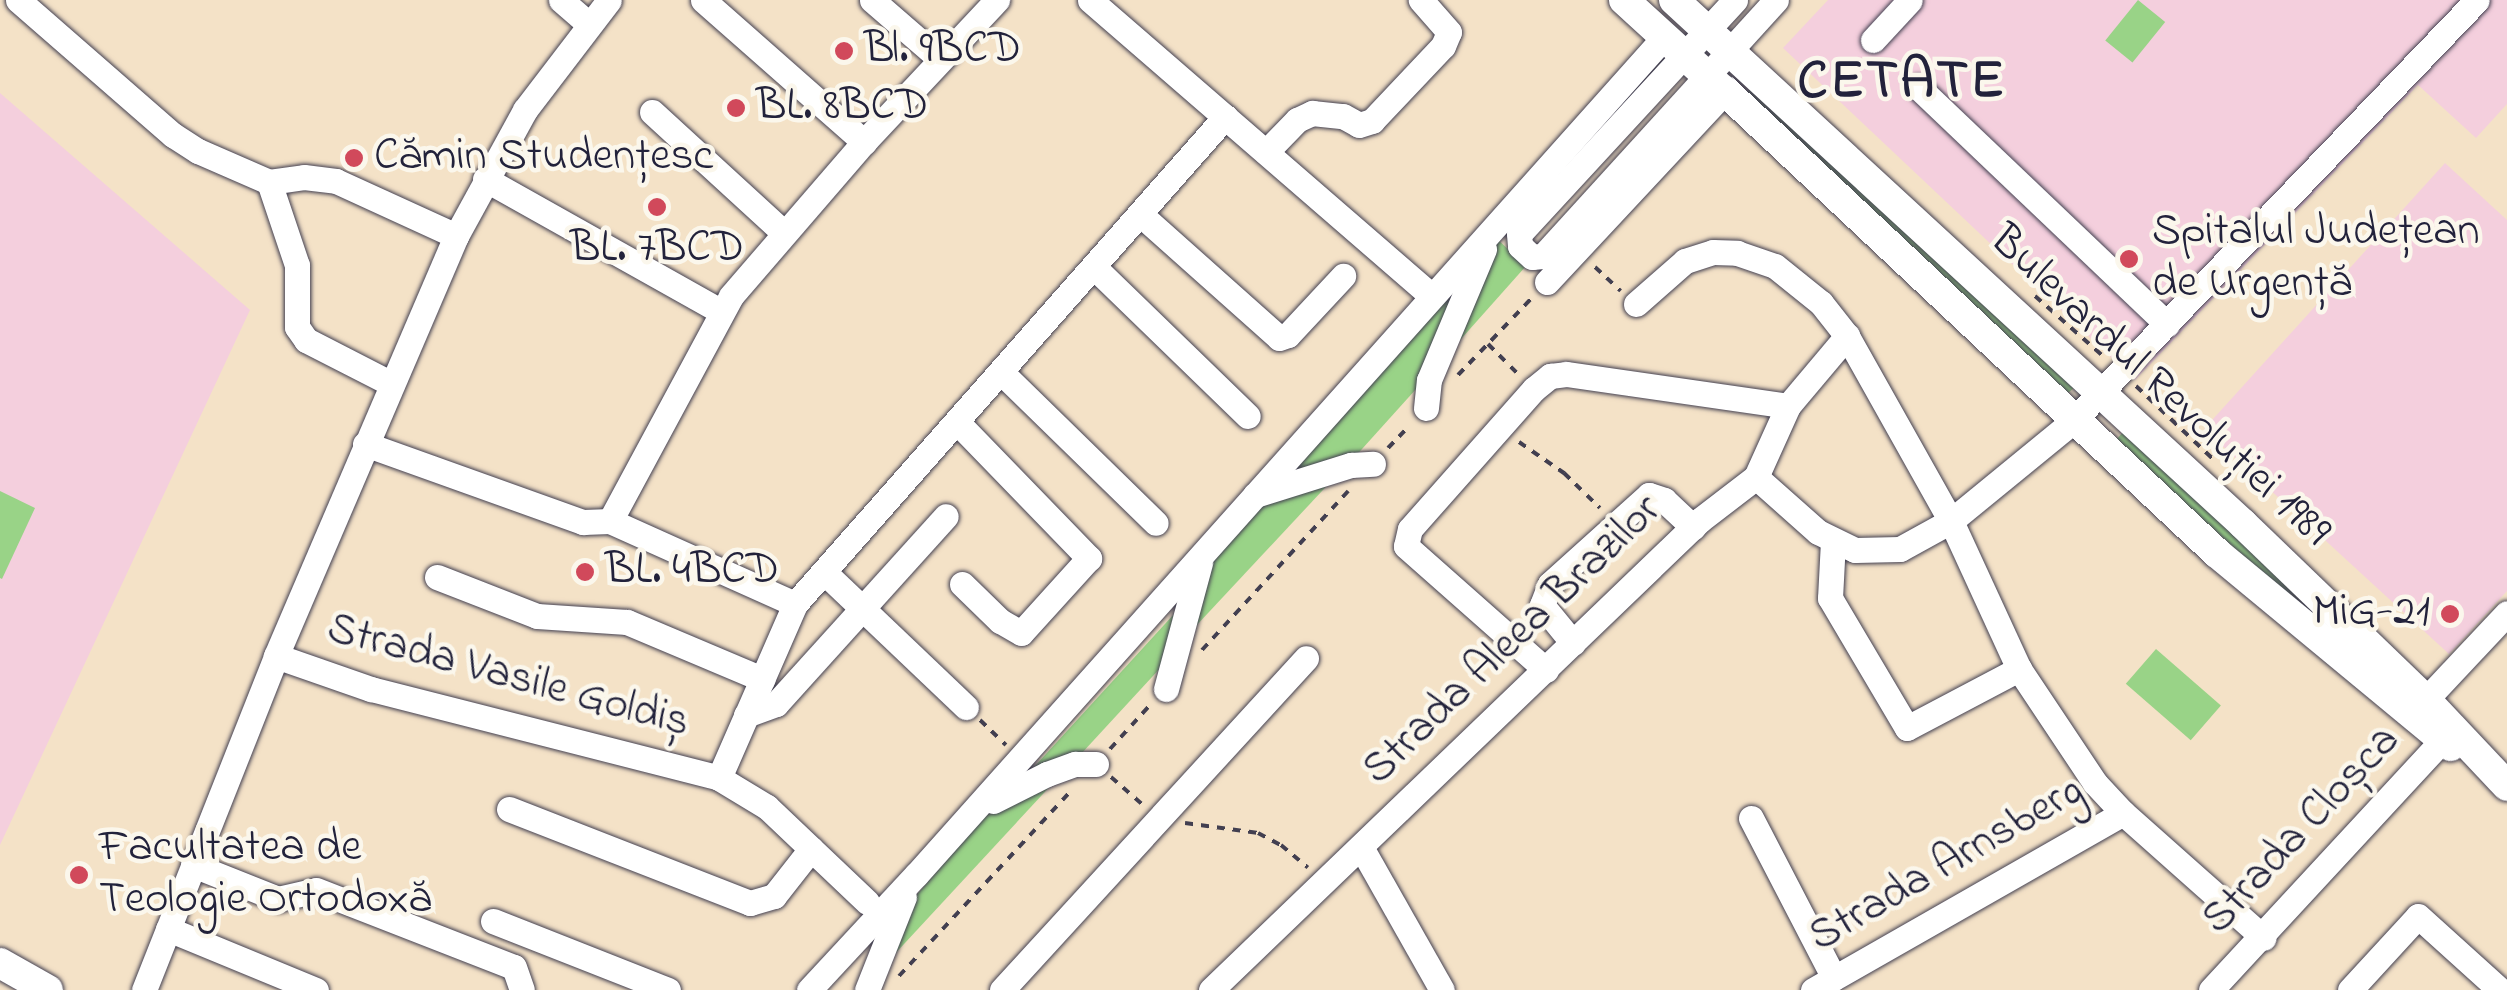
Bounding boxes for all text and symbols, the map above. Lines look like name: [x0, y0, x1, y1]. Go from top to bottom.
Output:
place label: Bl. 9BCD: [864, 24, 1021, 78]
marker: Bl. 9BCD: [833, 40, 855, 62]
district label: CETATE: [1798, 51, 2006, 117]
place label: BL. 8BCD: [756, 81, 928, 135]
marker: BL. 8BCD: [725, 97, 747, 119]
place label: Cămin Studențesc: [374, 131, 713, 185]
marker: Cămin Studențesc: [343, 147, 365, 169]
marker: BL. 7BCD: [646, 196, 668, 218]
place label: Spitalul Județean de Urgență: [2152, 206, 2480, 312]
street label: Bulevardul Revoluției 1989: [1977, 215, 2341, 559]
place label: BL. 7BCD: [570, 223, 744, 277]
marker: Spitalul Județean de Urgență: [2116, 246, 2142, 272]
street label: Strada Aleea Brazilor: [1352, 485, 1674, 797]
place label: BL. 4BCD: [605, 545, 779, 599]
marker: BL. 4BCD: [574, 561, 596, 583]
place label: MiG-21: [2313, 587, 2430, 641]
street label: Strada Vasile Goldiș: [321, 603, 695, 751]
marker: MiG-21: [2439, 603, 2461, 625]
street label: Strada Cloșca: [2192, 715, 2412, 947]
street label: Strada Arnsberg: [1800, 765, 2094, 965]
place label: Facultatea de Teologie Ortodoxă: [99, 822, 431, 928]
marker: Facultatea de Teologie Ortodoxă: [68, 864, 90, 886]

